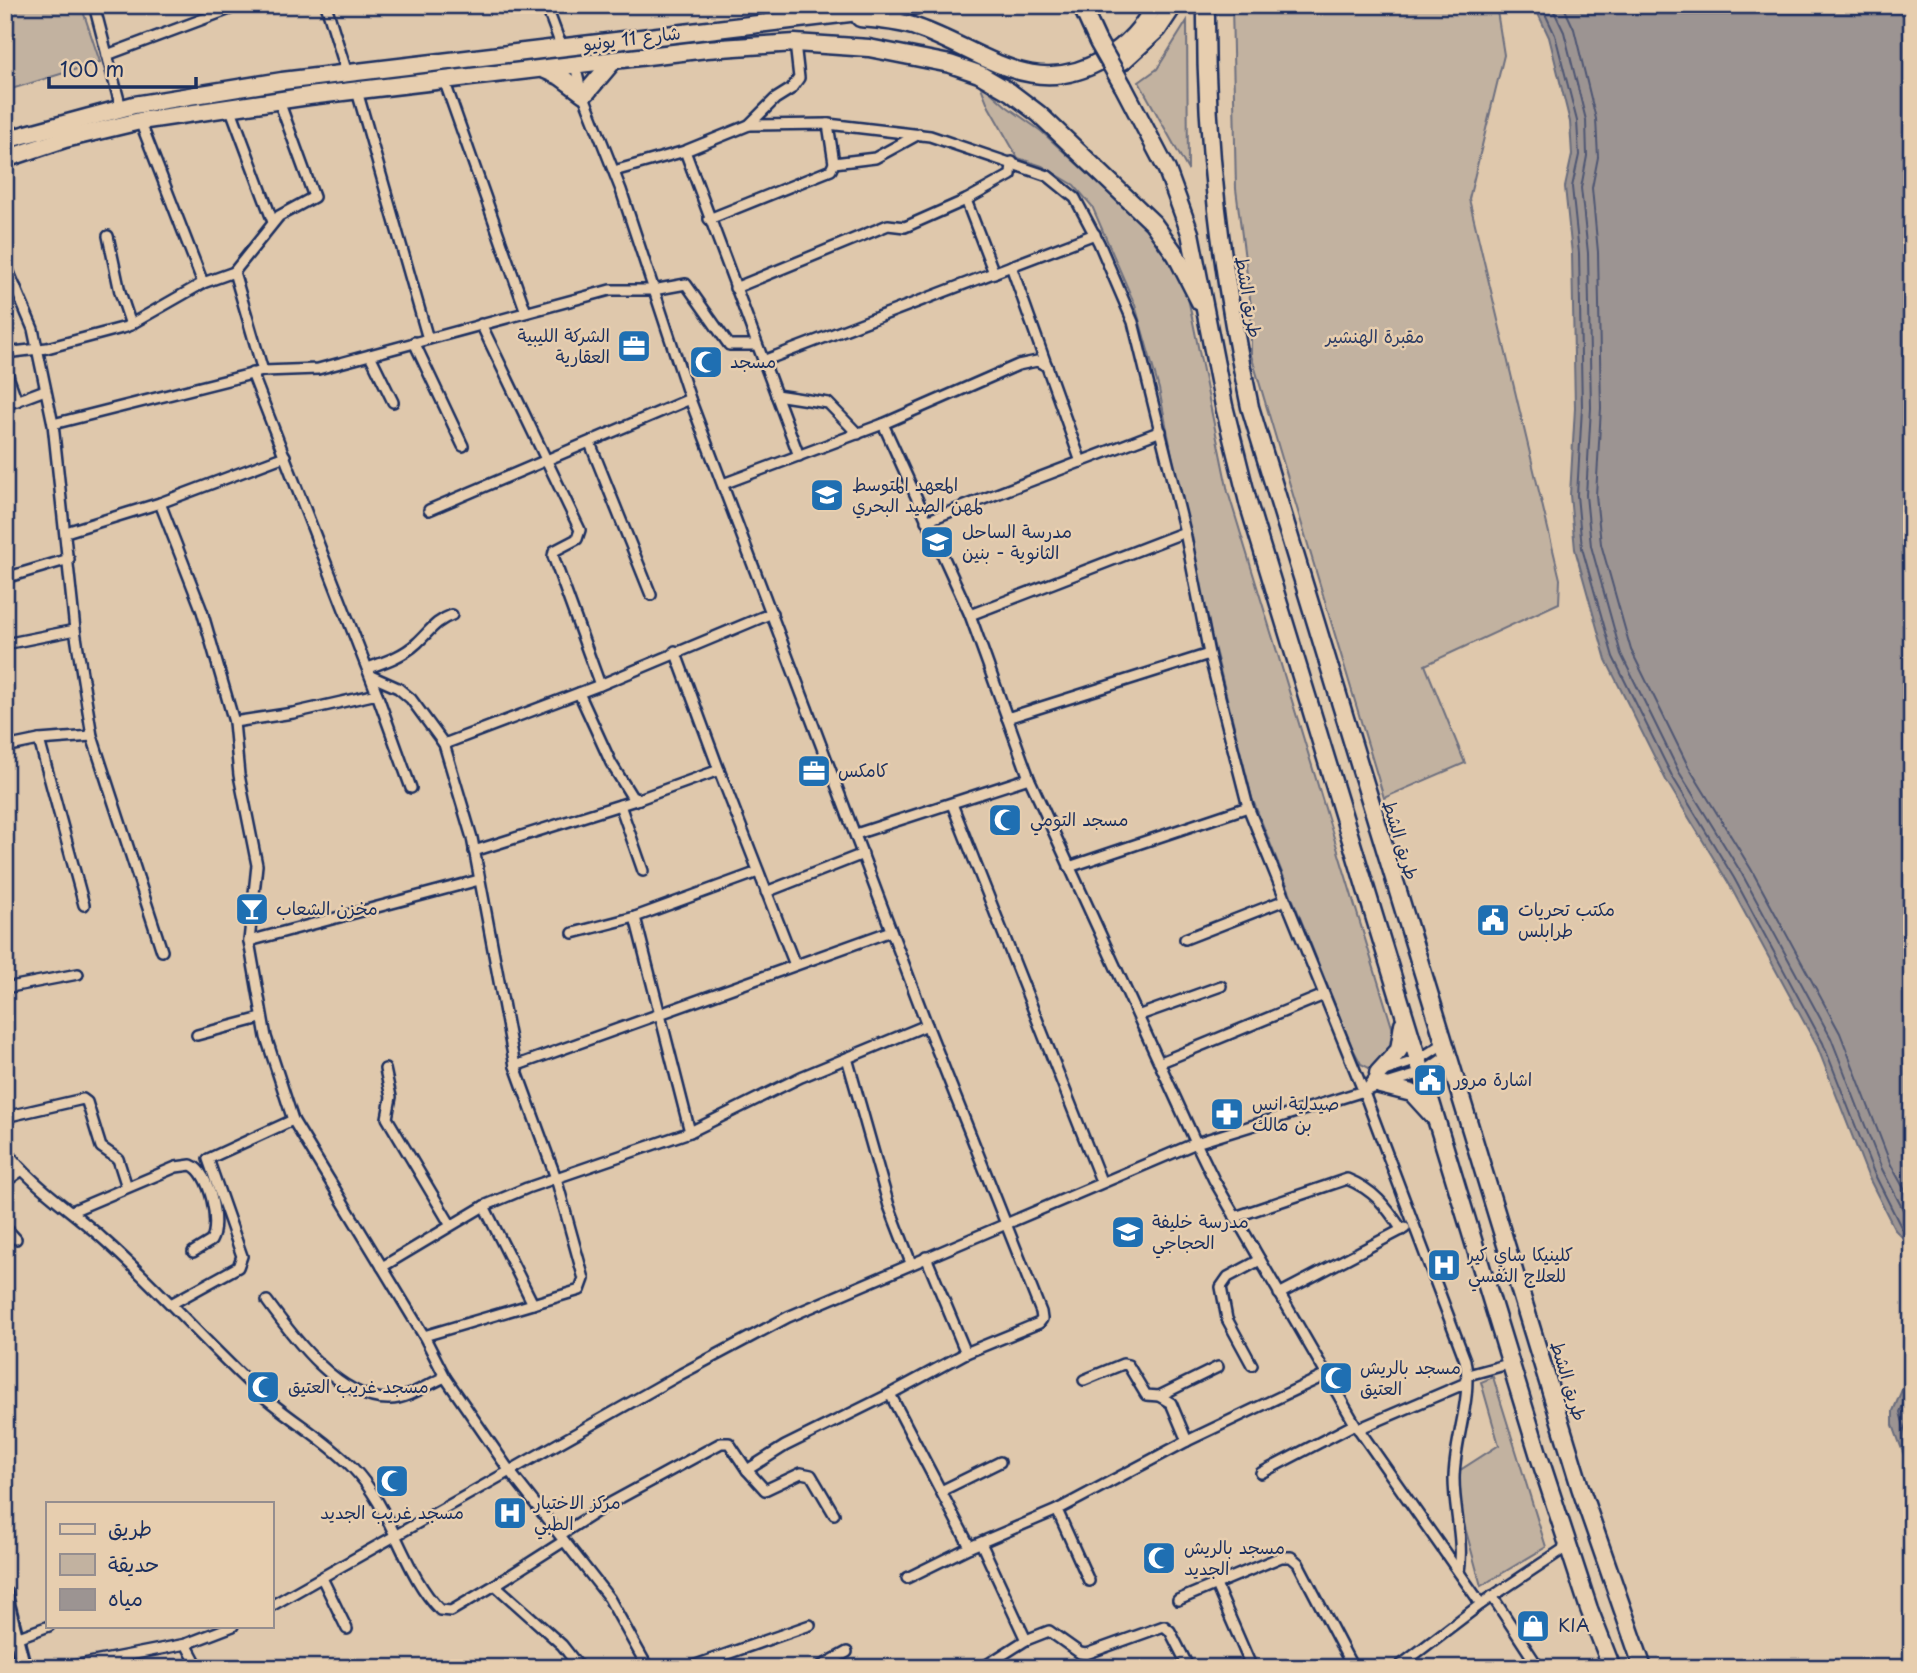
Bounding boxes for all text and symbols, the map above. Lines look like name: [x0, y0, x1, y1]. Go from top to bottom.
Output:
street label: شارع 11 يونيو: [580, 18, 682, 57]
scale bar: [49, 46, 196, 90]
text: 100 m: [60, 52, 124, 84]
street label: طريق الشط: [1229, 254, 1270, 340]
place label: الشركة الليبية العقارية: [517, 321, 610, 369]
park label: مقبرة الهنشير: [1324, 322, 1424, 349]
office icon: الشركة الليبية العقارية: [615, 327, 653, 365]
mosque icon: مسجد: [687, 343, 725, 381]
place label: مسجد: [730, 347, 776, 374]
place label: المعهد المتوسط لمهن الصيد البحري: [852, 470, 983, 519]
school or university icon: المعهد المتوسط لمهن الصيد البحري: [808, 476, 846, 514]
place label: مدرسة الساحل الثانوية - بنين: [962, 517, 1072, 565]
school or university icon: مدرسة الساحل الثانوية - بنين: [918, 523, 956, 561]
office icon: كامكس: [795, 752, 833, 790]
place label: كامكس: [838, 756, 889, 783]
street label: طريق الشط: [1376, 796, 1426, 883]
mosque icon: مسجد التومي: [986, 801, 1024, 839]
place label: مسجد التومي: [1030, 805, 1128, 836]
bar icon: مخزن الشعاب: [233, 890, 271, 928]
place label: مخزن الشعاب: [276, 894, 378, 921]
place label: مكتب تحريات طرابلس: [1518, 895, 1615, 943]
public building icon: مكتب تحريات طرابلس: [1474, 901, 1512, 939]
public building icon: اشارة مرور: [1411, 1061, 1449, 1099]
place label: اشارة مرور: [1452, 1065, 1532, 1092]
place label: صيدلية انس بن مالك: [1252, 1089, 1339, 1137]
pharmacy icon: صيدلية انس بن مالك: [1208, 1095, 1246, 1133]
place label: مدرسة خليفة الحجاجي: [1152, 1207, 1249, 1259]
school or university icon: مدرسة خليفة الحجاجي: [1109, 1213, 1147, 1251]
place label: كلينيكا ساي كير للعلاج النفسي: [1466, 1240, 1573, 1292]
hospital icon: كلينيكا ساي كير للعلاج النفسي: [1425, 1246, 1463, 1284]
street label: طريق الشط: [1544, 1337, 1594, 1424]
place label: مسجد بالريش العتيق: [1360, 1353, 1461, 1401]
mosque icon: مسجد بالريش العتيق: [1317, 1359, 1355, 1397]
mosque icon: مسجد غريب العتيق: [244, 1368, 282, 1406]
place label: مسجد غريب العتيق: [288, 1372, 429, 1399]
mosque icon: مسجد غريب الجديد: [373, 1462, 411, 1500]
place label: مركز الاختيار الطبي: [532, 1488, 621, 1540]
hospital icon: مركز الاختيار الطبي: [491, 1494, 529, 1532]
place label: مسجد غريب الجديد: [320, 1498, 464, 1525]
legend: [46, 1502, 273, 1628]
text: طريق: [108, 1511, 152, 1543]
place label: مسجد بالريش الجديد: [1184, 1533, 1285, 1581]
mosque icon: مسجد بالريش الجديد: [1140, 1539, 1178, 1577]
text: حديقة: [108, 1547, 159, 1579]
text: مياه: [108, 1581, 143, 1613]
shop icon: KIA: [1514, 1607, 1552, 1645]
place label: KIA: [1558, 1611, 1590, 1638]

